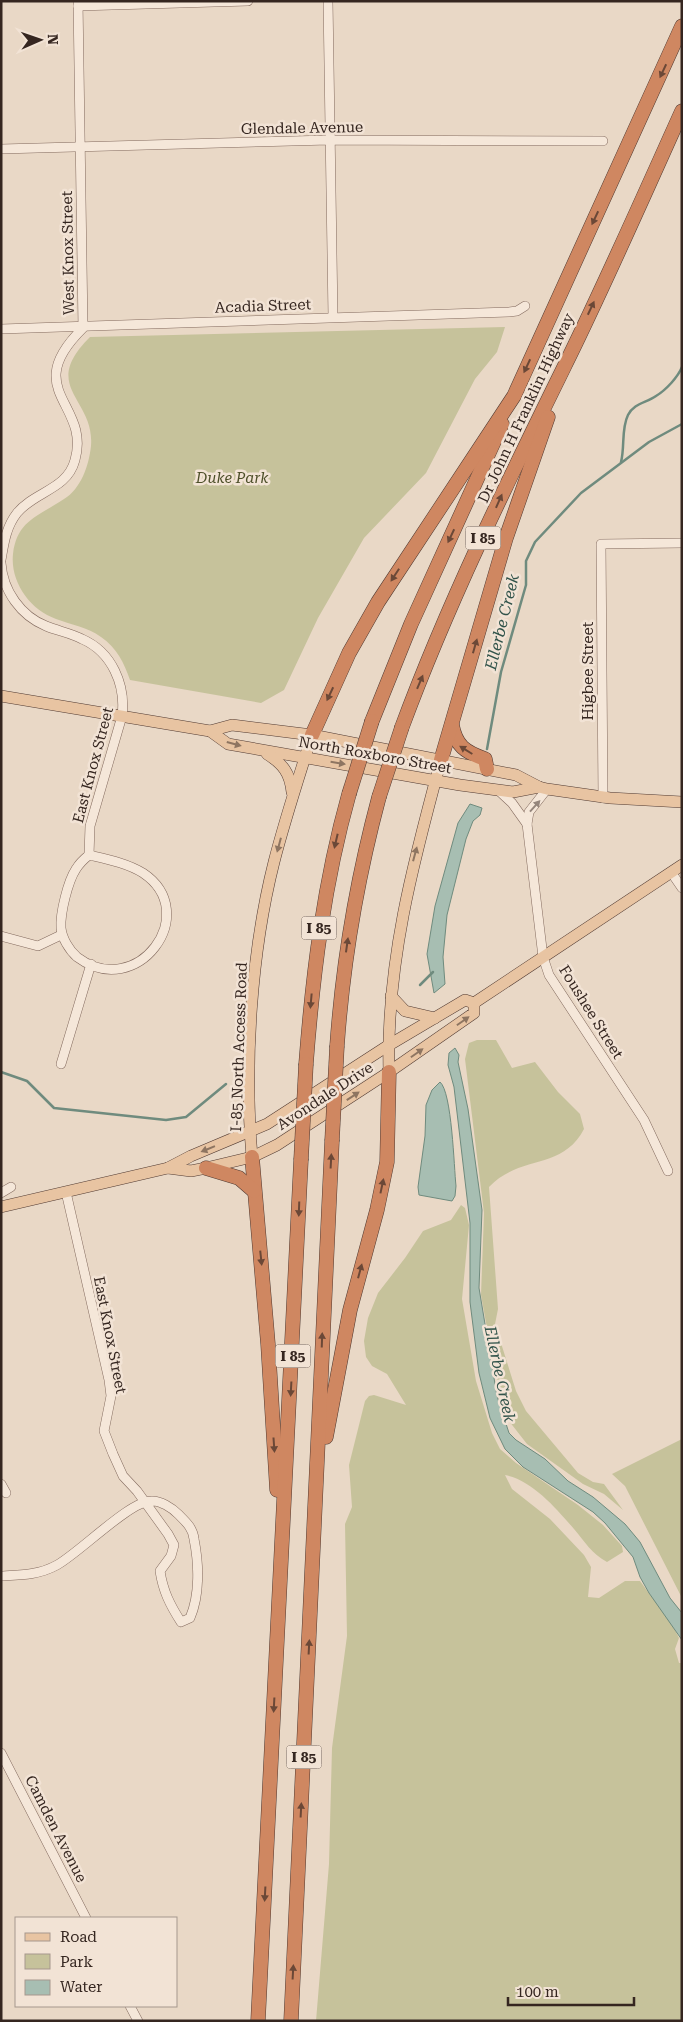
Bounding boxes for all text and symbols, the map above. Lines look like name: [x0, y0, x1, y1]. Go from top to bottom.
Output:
north arrow: [15, 15, 65, 65]
text: N: [45, 34, 61, 45]
one-way arrow: [658, 64, 666, 78]
street label: Glendale Avenue: [241, 118, 363, 138]
street label: West Knox Street: [58, 190, 78, 315]
one-way arrow: [590, 211, 599, 226]
street label: Acadia Street: [215, 295, 312, 317]
one-way arrow: [588, 301, 596, 315]
street label: Dr John H Franklin Highway: [474, 310, 578, 506]
one-way arrow: [523, 359, 531, 373]
park label: Duke Park: [195, 469, 269, 487]
one-way arrow: [496, 494, 504, 508]
road number: I 85: [466, 526, 500, 550]
one-way arrow: [447, 529, 455, 543]
one-way arrow: [390, 569, 400, 582]
water label: Ellerbe Creek: [481, 572, 523, 673]
street label: Higbee Street: [579, 621, 597, 720]
one-way arrow: [471, 638, 479, 653]
one-way arrow: [416, 675, 424, 689]
one-way arrow: [326, 687, 334, 701]
street label: East Knox Street: [69, 705, 117, 825]
street label: North Roxboro Street: [297, 733, 453, 777]
one-way arrow: [227, 740, 242, 748]
one-way arrow: [459, 746, 473, 755]
one-way arrow: [330, 759, 346, 767]
one-way arrow: [529, 800, 541, 812]
one-way arrow: [332, 833, 340, 848]
one-way arrow: [274, 837, 282, 852]
one-way arrow: [412, 847, 420, 862]
road number: I 85: [302, 916, 336, 940]
one-way arrow: [343, 937, 351, 953]
street label: I-85 North Access Road: [227, 962, 251, 1132]
street label: Foushee Street: [555, 962, 627, 1063]
one-way arrow: [306, 993, 314, 1009]
one-way arrow: [456, 1016, 470, 1026]
one-way arrow: [410, 1048, 424, 1058]
street label: Avondale Drive: [274, 1058, 376, 1134]
one-way arrow: [347, 1091, 360, 1100]
one-way arrow: [200, 1145, 215, 1153]
one-way arrow: [327, 1152, 335, 1168]
one-way arrow: [378, 1178, 386, 1193]
one-way arrow: [295, 1201, 303, 1217]
one-way arrow: [257, 1250, 265, 1266]
one-way arrow: [356, 1264, 364, 1279]
street label: East Knox Street: [90, 1275, 130, 1396]
water label: Ellerbe Creek: [480, 1323, 520, 1424]
one-way arrow: [318, 1332, 326, 1348]
road number: I 85: [276, 1344, 310, 1368]
one-way arrow: [286, 1381, 294, 1397]
one-way arrow: [271, 1437, 279, 1453]
one-way arrow: [305, 1639, 313, 1655]
one-way arrow: [269, 1697, 277, 1713]
road number: I 85: [286, 1745, 322, 1768]
street label: Camden Avenue: [21, 1772, 91, 1886]
one-way arrow: [298, 1801, 306, 1817]
one-way arrow: [260, 1886, 268, 1902]
legend: [15, 1917, 178, 2007]
text: Road: [60, 1928, 97, 1946]
text: Park: [60, 1953, 94, 1971]
one-way arrow: [290, 1964, 298, 1980]
scale bar: [508, 1974, 634, 2006]
text: Water: [60, 1978, 102, 1996]
text: 100 m: [516, 1983, 559, 2001]

